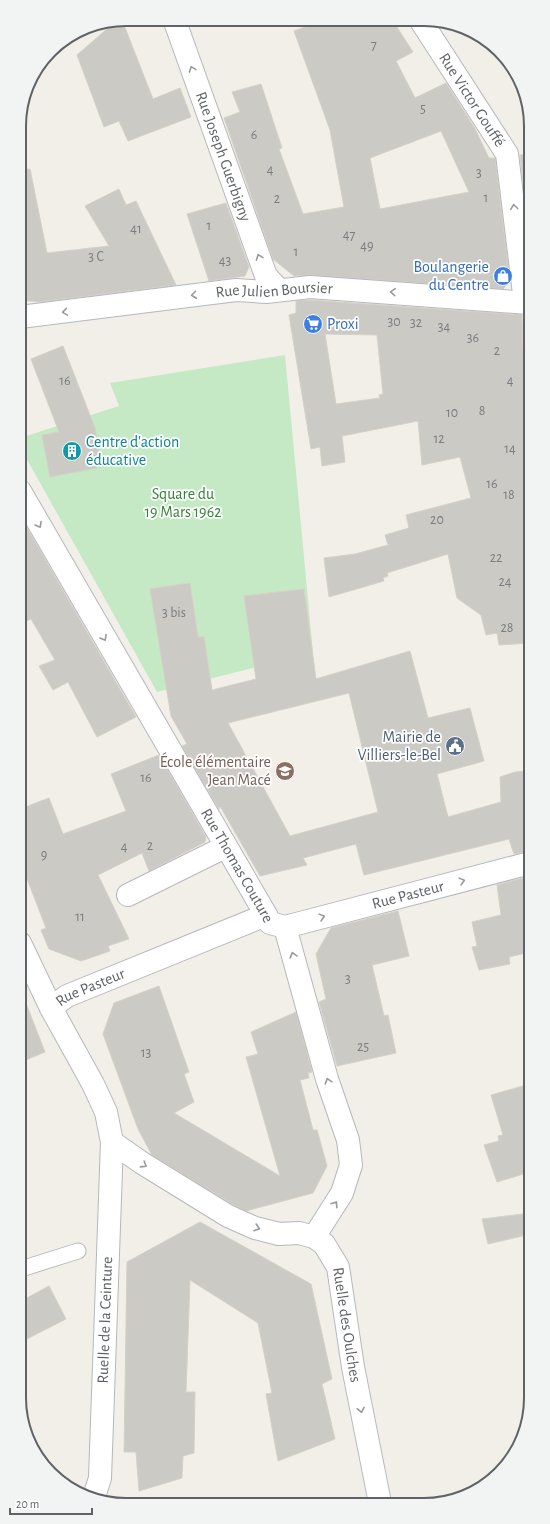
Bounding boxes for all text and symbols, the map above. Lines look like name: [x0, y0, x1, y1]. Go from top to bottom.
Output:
house number: 7: [371, 38, 377, 52]
street label: Rue Victor Gouffé: [436, 50, 508, 150]
one-way arrow: [188, 66, 197, 73]
street label: Rue Joseph Guerbigny: [193, 90, 254, 224]
house number: 5: [420, 102, 426, 116]
house number: 6: [251, 128, 257, 142]
house number: 4: [267, 163, 274, 177]
house number: 3: [476, 166, 482, 180]
house number: 1: [484, 191, 488, 205]
house number: 2: [274, 192, 280, 206]
one-way arrow: [510, 204, 519, 210]
house number: 1: [207, 219, 211, 233]
house number: 41: [130, 222, 142, 236]
house number: 47: [343, 228, 355, 242]
house number: 49: [360, 239, 374, 253]
house number: 1: [294, 245, 298, 259]
house number: 3 C: [88, 250, 104, 264]
house number: 43: [219, 254, 231, 268]
one-way arrow: [256, 254, 264, 261]
place label: Boulangerie du Centre: [414, 259, 489, 293]
shop icon: Boulangerie du Centre: [492, 265, 514, 287]
street label: Rue Julien Boursier: [215, 279, 334, 300]
one-way arrow: [390, 288, 396, 297]
one-way arrow: [191, 290, 197, 299]
one-way arrow: [62, 307, 68, 316]
supermarket icon: Proxi: [302, 313, 324, 335]
house number: 30: [387, 315, 401, 329]
place label: Proxi: [327, 316, 359, 332]
house number: 32: [410, 316, 422, 330]
house number: 34: [438, 320, 451, 334]
house number: 36: [467, 331, 479, 345]
house number: 2: [494, 344, 500, 358]
house number: 16: [59, 374, 71, 388]
house number: 4: [507, 374, 514, 388]
house number: 8: [479, 404, 485, 418]
house number: 10: [446, 406, 458, 420]
house number: 12: [433, 432, 445, 446]
place label: Centre d'action éducative: [86, 434, 179, 468]
building icon: Centre d'action éducative: [61, 440, 83, 462]
house number: 14: [504, 442, 516, 456]
house number: 16: [486, 477, 498, 491]
park label: Square du 19 Mars 1962: [145, 486, 221, 520]
house number: 18: [503, 488, 515, 502]
house number: 20: [430, 513, 444, 527]
one-way arrow: [35, 521, 42, 528]
house number: 22: [490, 551, 502, 565]
house number: 24: [498, 575, 512, 589]
house number: 3 bis: [162, 606, 186, 620]
house number: 28: [500, 621, 514, 635]
one-way arrow: [100, 633, 107, 641]
place label: Mairie de Villiers-le-Bel: [357, 729, 441, 763]
public building icon: Mairie de Villiers-le-Bel: [444, 735, 466, 757]
place label: École élémentaire Jean Macé: [160, 752, 271, 788]
school or university icon: École élémentaire Jean Macé: [274, 760, 296, 782]
house number: 16: [140, 771, 152, 785]
street label: Rue Thomas Couture: [198, 806, 276, 925]
house number: 2: [147, 839, 153, 853]
house number: 4: [121, 840, 128, 854]
house number: 9: [41, 848, 47, 862]
one-way arrow: [458, 877, 465, 885]
street label: Rue Pasteur: [370, 878, 446, 912]
house number: 11: [75, 910, 85, 924]
one-way arrow: [319, 913, 326, 922]
one-way arrow: [289, 952, 298, 959]
street label: Rue Pasteur: [53, 965, 128, 1009]
house number: 3: [345, 972, 351, 986]
house number: 25: [357, 1040, 369, 1054]
house number: 13: [141, 1046, 152, 1060]
one-way arrow: [324, 1077, 333, 1084]
one-way arrow: [140, 1160, 147, 1167]
one-way arrow: [330, 1201, 338, 1208]
one-way arrow: [254, 1223, 261, 1232]
street label: Ruelle de la Ceinture: [95, 1256, 115, 1384]
street label: Ruelle des Oulches: [330, 1266, 364, 1384]
one-way arrow: [357, 1406, 365, 1413]
scale bar: [10, 1490, 92, 1516]
text: 20 m: [16, 1498, 39, 1510]

